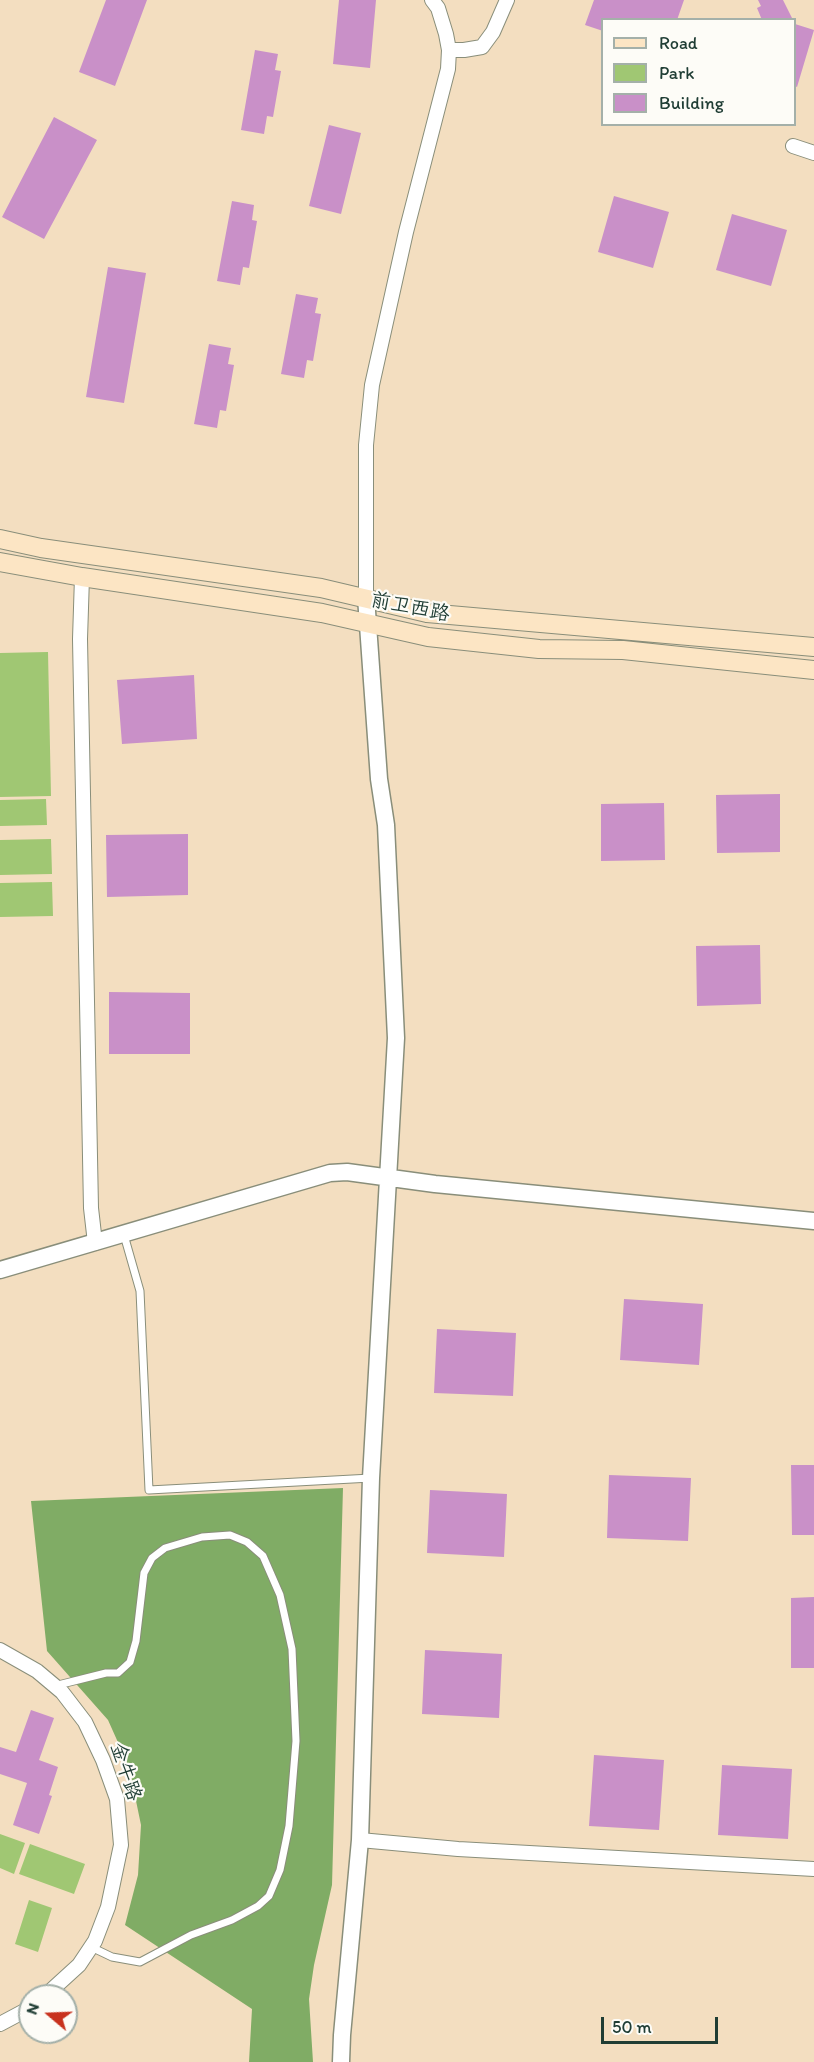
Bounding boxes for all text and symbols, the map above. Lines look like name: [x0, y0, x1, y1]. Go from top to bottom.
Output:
legend: [601, 18, 796, 126]
text: Road: [659, 32, 698, 54]
text: Park: [659, 62, 694, 84]
text: Building: [659, 92, 724, 114]
street label: 前卫西路: [368, 589, 452, 627]
street label: 金牛路: [104, 1740, 146, 1804]
north arrow: [18, 1984, 78, 2044]
text: N: [22, 2000, 43, 2017]
scale bar: [604, 2005, 721, 2043]
text: 50 m: [612, 2016, 652, 2038]

